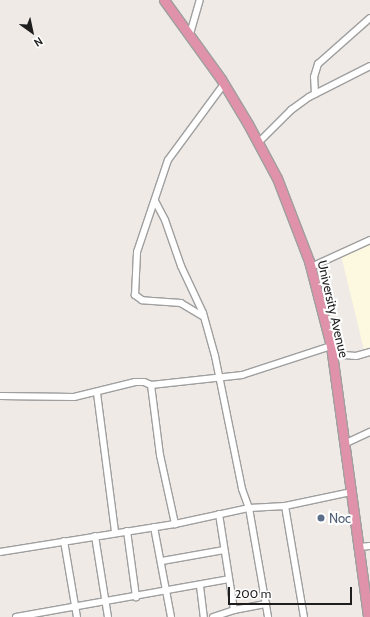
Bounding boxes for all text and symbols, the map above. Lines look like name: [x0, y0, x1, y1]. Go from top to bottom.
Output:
north arrow: [12, 12, 52, 52]
text: N: [31, 34, 46, 50]
street label: University Avenue: [314, 259, 352, 359]
place label: Noc: [329, 510, 351, 526]
marker: Noc: [316, 513, 326, 523]
scale bar: [230, 579, 354, 605]
text: 200 m: [235, 586, 271, 601]

